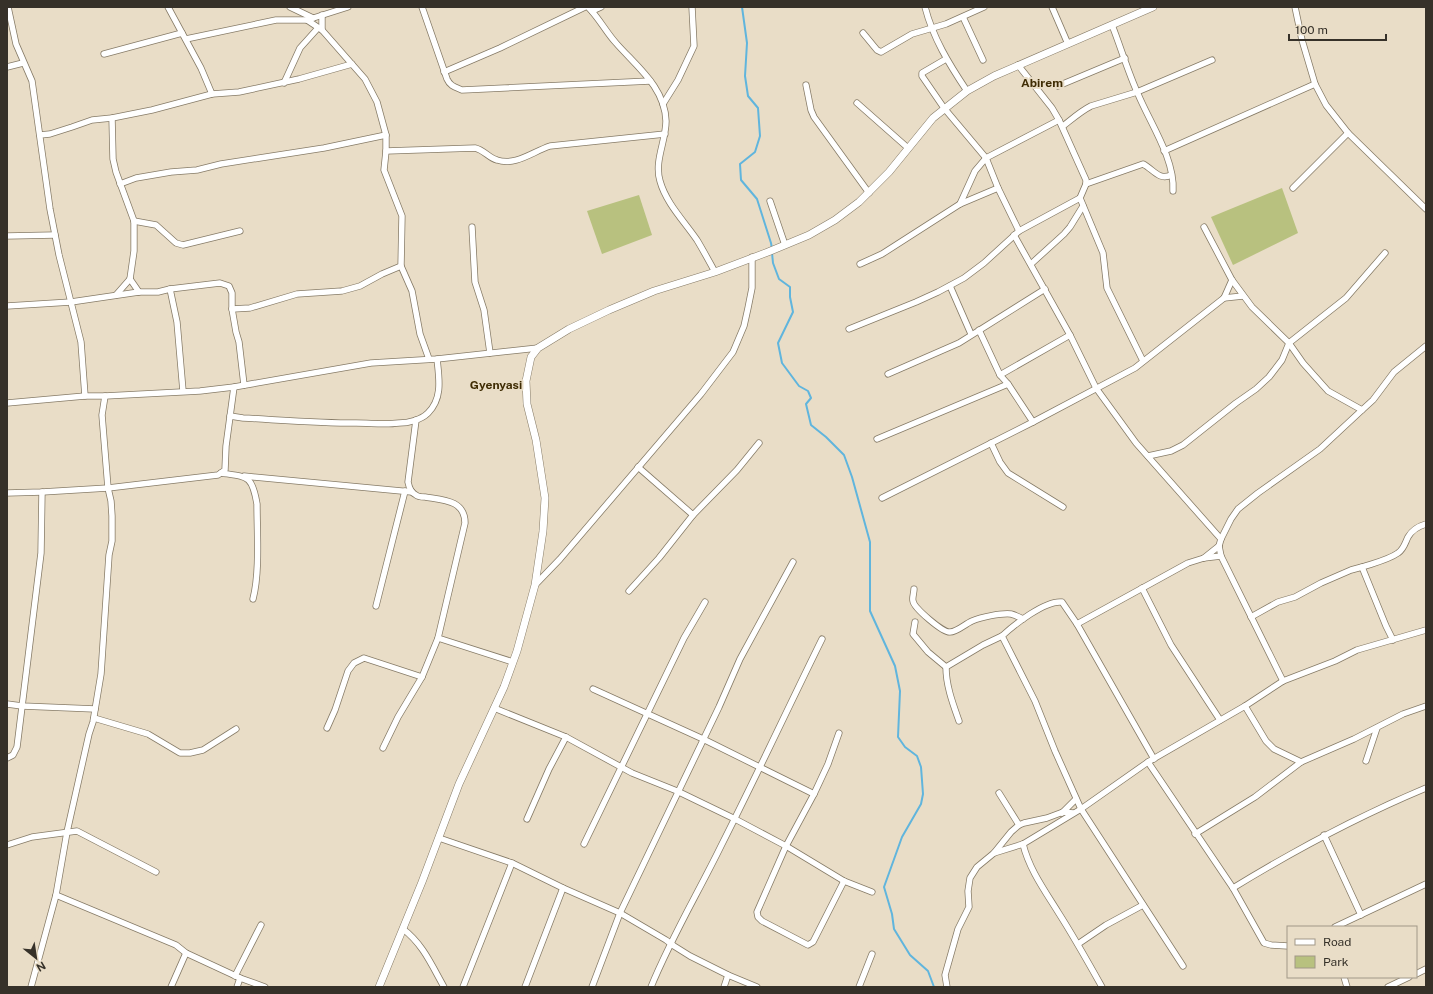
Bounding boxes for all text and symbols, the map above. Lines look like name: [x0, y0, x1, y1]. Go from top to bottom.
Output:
scale bar: [1289, 16, 1386, 42]
text: 100 m: [1295, 23, 1328, 37]
district label: Abirem: [1021, 76, 1063, 90]
district label: Gyenyasi: [470, 378, 522, 392]
legend: [1287, 926, 1417, 978]
text: Road: [1323, 935, 1351, 949]
north arrow: [16, 938, 56, 978]
text: Park: [1323, 955, 1349, 969]
text: N: [34, 959, 48, 974]

